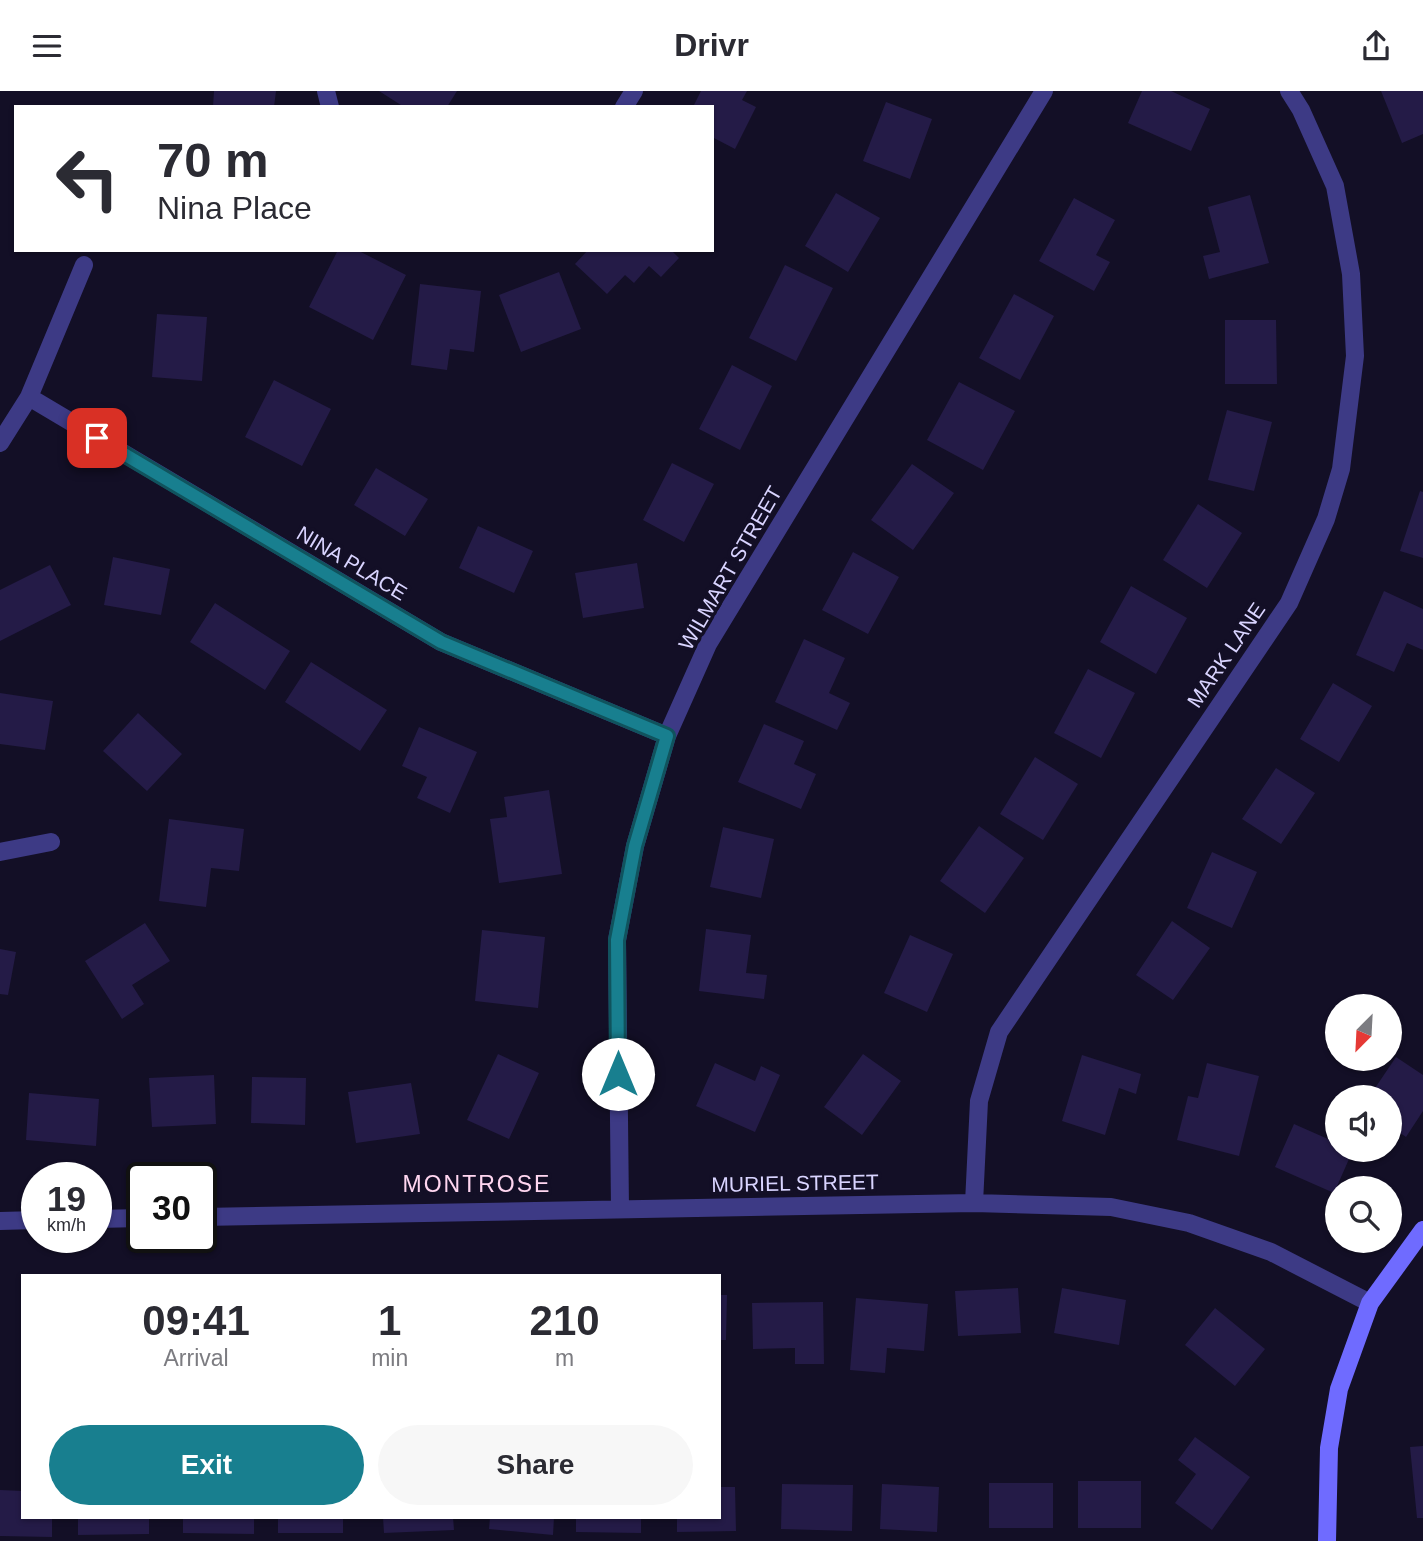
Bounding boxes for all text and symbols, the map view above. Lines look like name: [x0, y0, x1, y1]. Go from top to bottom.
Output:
icon: menu: [28, 27, 66, 65]
text: Drivr: [674, 27, 749, 63]
icon: share: [1357, 27, 1395, 65]
icon: left: [42, 133, 133, 224]
text: 70 m: [157, 133, 269, 187]
text: Nina Place: [157, 190, 312, 226]
pin: [67, 408, 127, 468]
icon: arrive: [78, 419, 116, 457]
street label: WILMART STREET: [674, 482, 786, 654]
street label: NINA PLACE: [293, 521, 411, 605]
street label: MARK LANE: [1183, 598, 1269, 712]
north arrow: [1325, 994, 1402, 1071]
map controls: [1325, 994, 1402, 1253]
position arrow: [581, 1037, 655, 1111]
button: sound: [1325, 1085, 1402, 1162]
speed limit sign: 30: [126, 1162, 217, 1253]
street label: MURIEL STREET: [711, 1170, 879, 1196]
district label: MONTROSE: [403, 1171, 551, 1197]
button: search: [1325, 1176, 1402, 1253]
text: 19: [47, 1179, 86, 1218]
text: km/h: [47, 1215, 86, 1235]
text: 09:41: [142, 1297, 250, 1344]
text: 1: [378, 1297, 401, 1344]
text: 210: [530, 1297, 600, 1344]
text: Arrival: [163, 1345, 229, 1371]
text: min: [371, 1345, 408, 1371]
text: m: [555, 1345, 574, 1371]
button: Exit: [49, 1425, 364, 1505]
button: Share: [378, 1425, 693, 1505]

